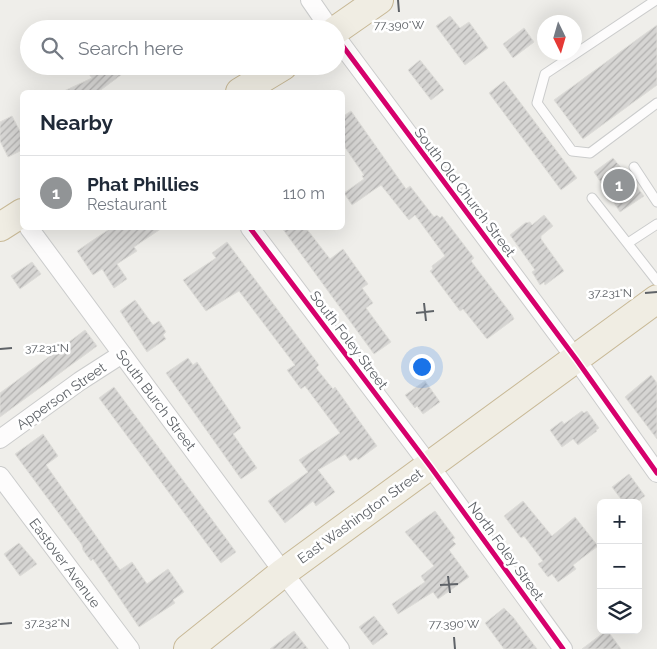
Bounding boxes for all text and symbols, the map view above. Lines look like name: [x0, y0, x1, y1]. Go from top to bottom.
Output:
north arrow: [537, 15, 582, 60]
text: 77.390°W: [374, 18, 425, 32]
search box: [20, 20, 345, 75]
icon: search: [38, 34, 66, 62]
text: Search here: [78, 37, 184, 59]
text: Nearby: [40, 110, 113, 135]
street label: South Old Church Street: [411, 124, 519, 260]
pin: 1: [603, 166, 635, 204]
text: Phat Phillies: [87, 173, 199, 195]
text: 1: [52, 184, 60, 203]
text: 110 m: [283, 184, 325, 203]
text: Restaurant: [87, 195, 167, 214]
text: 37.231°N: [588, 286, 632, 300]
street label: South Foley Street: [307, 288, 391, 393]
text: 37.231°N: [25, 341, 69, 355]
street label: South Burch Street: [113, 346, 199, 454]
your location: [409, 354, 435, 380]
street label: Apperson Street: [13, 359, 109, 433]
street label: East Washington Street: [294, 465, 426, 567]
street label: North Foley Street: [465, 499, 547, 604]
map controls: [597, 499, 642, 634]
button: +: [597, 499, 642, 544]
street label: Eastover Avenue: [26, 515, 104, 611]
button: −: [597, 544, 642, 589]
button: layers: [597, 589, 642, 634]
text: 37.232°N: [24, 616, 70, 630]
text: 77.390°W: [429, 617, 480, 631]

